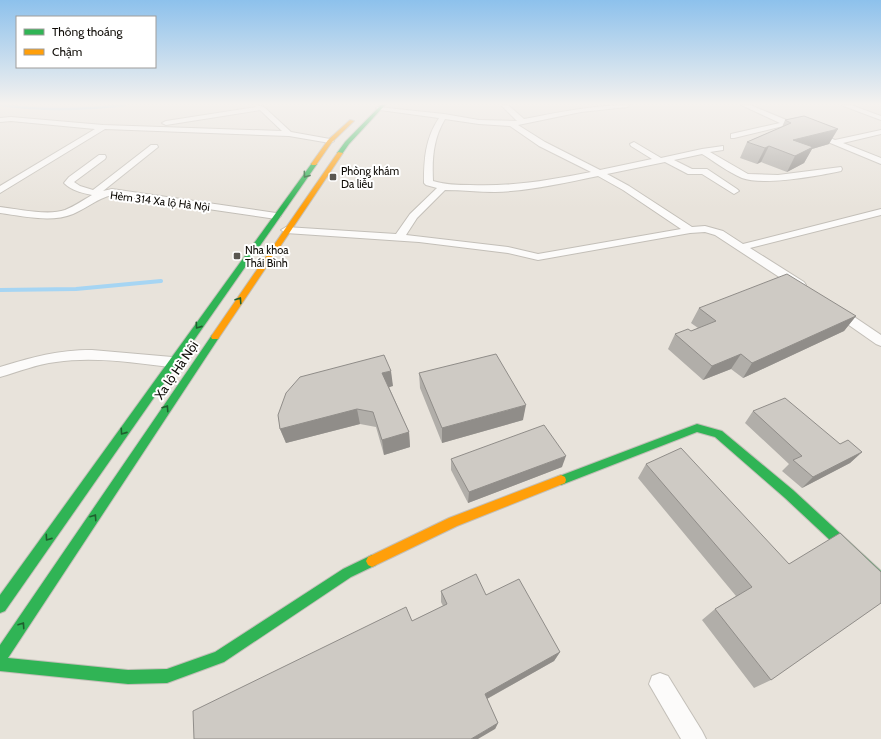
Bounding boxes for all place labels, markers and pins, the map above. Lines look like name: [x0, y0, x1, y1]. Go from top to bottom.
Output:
place label: Phòng khám Da liễu: [341, 164, 400, 191]
marker: Phòng khám Da liễu: [328, 172, 338, 182]
place label: Nha khoa Thái Bình: [245, 243, 289, 270]
marker: Nha khoa Thái Bình: [232, 251, 242, 261]

